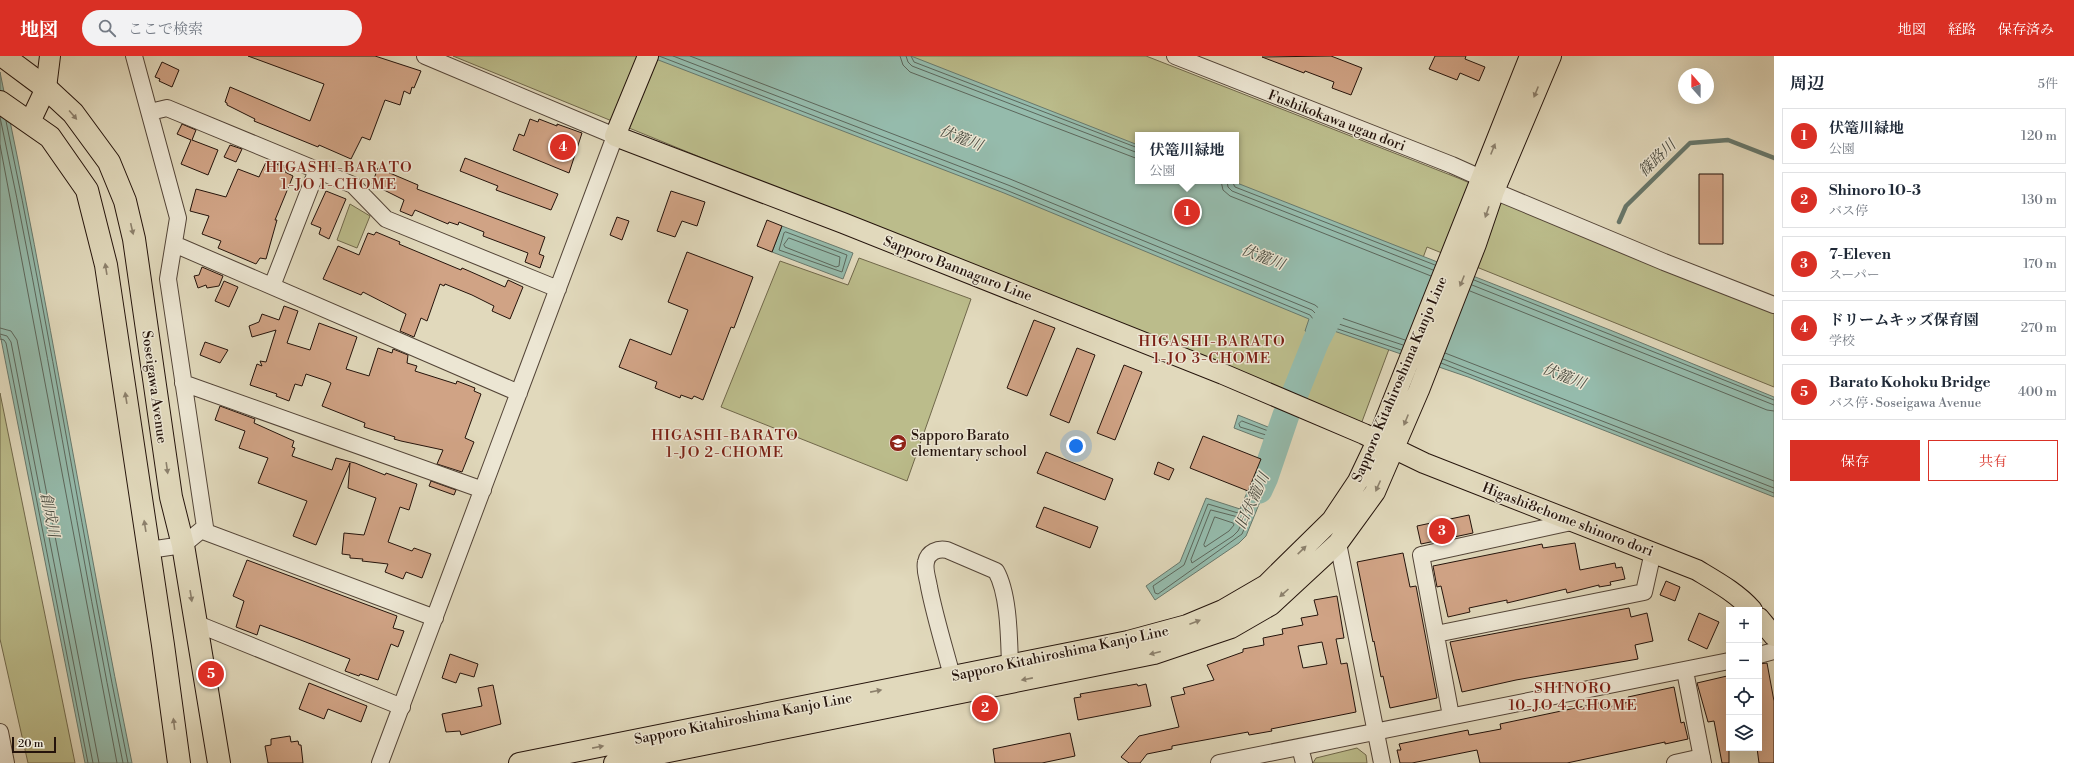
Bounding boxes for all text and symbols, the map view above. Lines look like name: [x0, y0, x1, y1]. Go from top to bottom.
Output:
search box: [82, 10, 362, 46]
icon: search: [96, 17, 118, 39]
text: 地図: [20, 18, 58, 42]
text: ここで検索: [128, 20, 203, 39]
text: 地図: [1898, 21, 1926, 39]
text: 経路: [1948, 21, 1976, 39]
text: 保存済み: [1998, 21, 2054, 39]
north arrow: [1678, 68, 1714, 104]
text: 周辺: [1790, 73, 1824, 95]
text: 5件: [2038, 76, 2058, 92]
street label: Fushikokawa ugan dori: [1265, 86, 1408, 156]
one-way arrow: [1532, 86, 1538, 98]
one-way arrow: [69, 110, 78, 120]
text: 伏篭川緑地: [1829, 119, 1904, 138]
water label: 伏籠川: [936, 122, 987, 156]
text: 1: [1801, 128, 1807, 144]
text: 120 m: [2021, 128, 2057, 144]
pin: 4: [550, 132, 576, 162]
popup: [1135, 132, 1239, 184]
water label: 篠路川: [1635, 135, 1682, 181]
text: 伏篭川緑地: [1149, 141, 1225, 160]
text: 公園: [1829, 141, 1855, 157]
one-way arrow: [1490, 143, 1496, 155]
district label: HIGASHI-BARATO 1-JO 1-CHOME: [265, 158, 413, 194]
text: 公園: [1149, 163, 1176, 179]
text: Shinoro 10-3: [1829, 181, 1921, 200]
text: 2: [1800, 192, 1808, 208]
text: 130 m: [2022, 192, 2057, 208]
pin: 1: [1174, 197, 1200, 227]
text: バス停: [1829, 203, 1868, 219]
one-way arrow: [1484, 207, 1490, 219]
one-way arrow: [129, 223, 135, 235]
street label: Sapporo Bannaguro Line: [881, 232, 1034, 306]
water label: 伏籠川: [1238, 241, 1289, 275]
text: 7-Eleven: [1829, 245, 1891, 264]
text: 3: [1800, 256, 1808, 272]
text: 170 m: [2023, 256, 2057, 272]
one-way arrow: [103, 263, 109, 275]
text: スーパー: [1829, 267, 1880, 283]
street label: Sapporo Kitahiroshima Kanjo Line: [1348, 274, 1452, 485]
one-way arrow: [1458, 275, 1464, 287]
text: ドリームキッズ保育園: [1829, 311, 1979, 330]
text: 4: [1800, 320, 1808, 336]
text: 270 m: [2021, 320, 2057, 336]
street label: Soseigawa Avenue: [137, 330, 171, 445]
district label: HIGASHI-BARATO 1-JO 3-CHOME: [1138, 332, 1286, 368]
text: 学校: [1829, 333, 1855, 349]
water label: 伏籠川: [1539, 360, 1590, 394]
text: Barato Kohoku Bridge: [1829, 373, 1991, 392]
text: 5: [1800, 384, 1808, 400]
text: 400 m: [2018, 384, 2057, 400]
one-way arrow: [123, 392, 129, 404]
text: バス停 · Soseigawa Avenue: [1829, 395, 1981, 411]
one-way arrow: [1403, 414, 1409, 426]
district label: HIGASHI-BARATO 1-JO 2-CHOME: [651, 426, 799, 462]
place label: Sapporo Barato elementary school: [911, 427, 1027, 461]
school or university icon: Sapporo Barato elementary school: [888, 433, 908, 453]
your location: [1066, 436, 1086, 456]
button: 保存: [1790, 440, 1920, 481]
button: 共有: [1928, 440, 2058, 481]
one-way arrow: [164, 462, 170, 474]
water label: 旧伏籠川: [1231, 468, 1275, 532]
street label: Higashi8chome shinoro dori: [1479, 479, 1656, 561]
one-way arrow: [1375, 480, 1381, 491]
water label: 創成川: [36, 491, 64, 541]
pin: 3: [1429, 516, 1455, 546]
one-way arrow: [142, 520, 148, 532]
one-way arrow: [1297, 546, 1307, 555]
one-way arrow: [1279, 588, 1288, 597]
one-way arrow: [188, 590, 194, 602]
map controls: [1726, 607, 1762, 751]
button: +: [1726, 607, 1762, 643]
one-way arrow: [1189, 618, 1201, 624]
street label: Sapporo Kitahiroshima Kanjo Line: [950, 622, 1170, 686]
button: −: [1726, 643, 1762, 679]
one-way arrow: [1148, 650, 1160, 656]
pin: 5: [198, 659, 224, 689]
one-way arrow: [1021, 676, 1033, 682]
district label: SHINORO 10-JO 4-CHOME: [1508, 679, 1638, 715]
button: locate: [1726, 679, 1762, 715]
one-way arrow: [870, 688, 883, 694]
street label: Sapporo Kitahiroshima Kanjo Line: [633, 689, 854, 749]
pin: 2: [972, 693, 998, 723]
button: layers: [1726, 715, 1762, 751]
one-way arrow: [171, 718, 177, 730]
scale bar: [12, 735, 56, 754]
text: 20 m: [18, 737, 43, 751]
one-way arrow: [592, 744, 604, 750]

